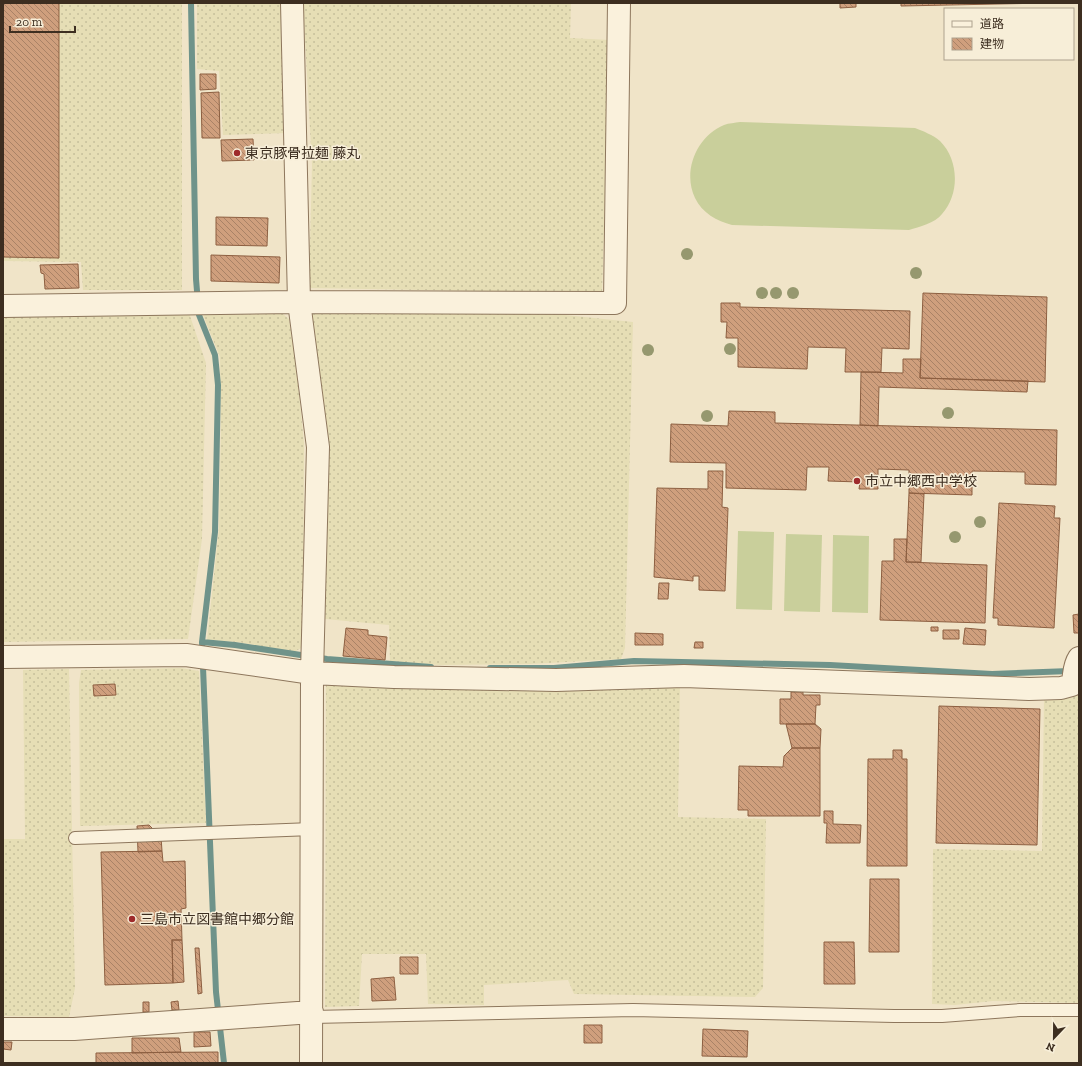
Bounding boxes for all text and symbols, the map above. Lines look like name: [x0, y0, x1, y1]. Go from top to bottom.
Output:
scale bar: [10, 8, 75, 34]
legend: [944, 8, 1074, 60]
text: 20 m: [16, 15, 43, 29]
text: 道路: [980, 17, 1004, 31]
text: 建物: [980, 37, 1004, 51]
place label: 東京豚骨拉麺 藤丸: [245, 145, 360, 162]
marker: 東京豚骨拉麺 藤丸: [232, 148, 242, 158]
place label: 市立中郷西中学校: [865, 473, 977, 490]
marker: 市立中郷西中学校: [852, 476, 862, 486]
place label: 三島市立図書館中郷分館: [140, 911, 294, 928]
marker: 三島市立図書館中郷分館: [127, 914, 137, 924]
north arrow: [1034, 1018, 1074, 1058]
text: N: [1044, 1039, 1057, 1054]

